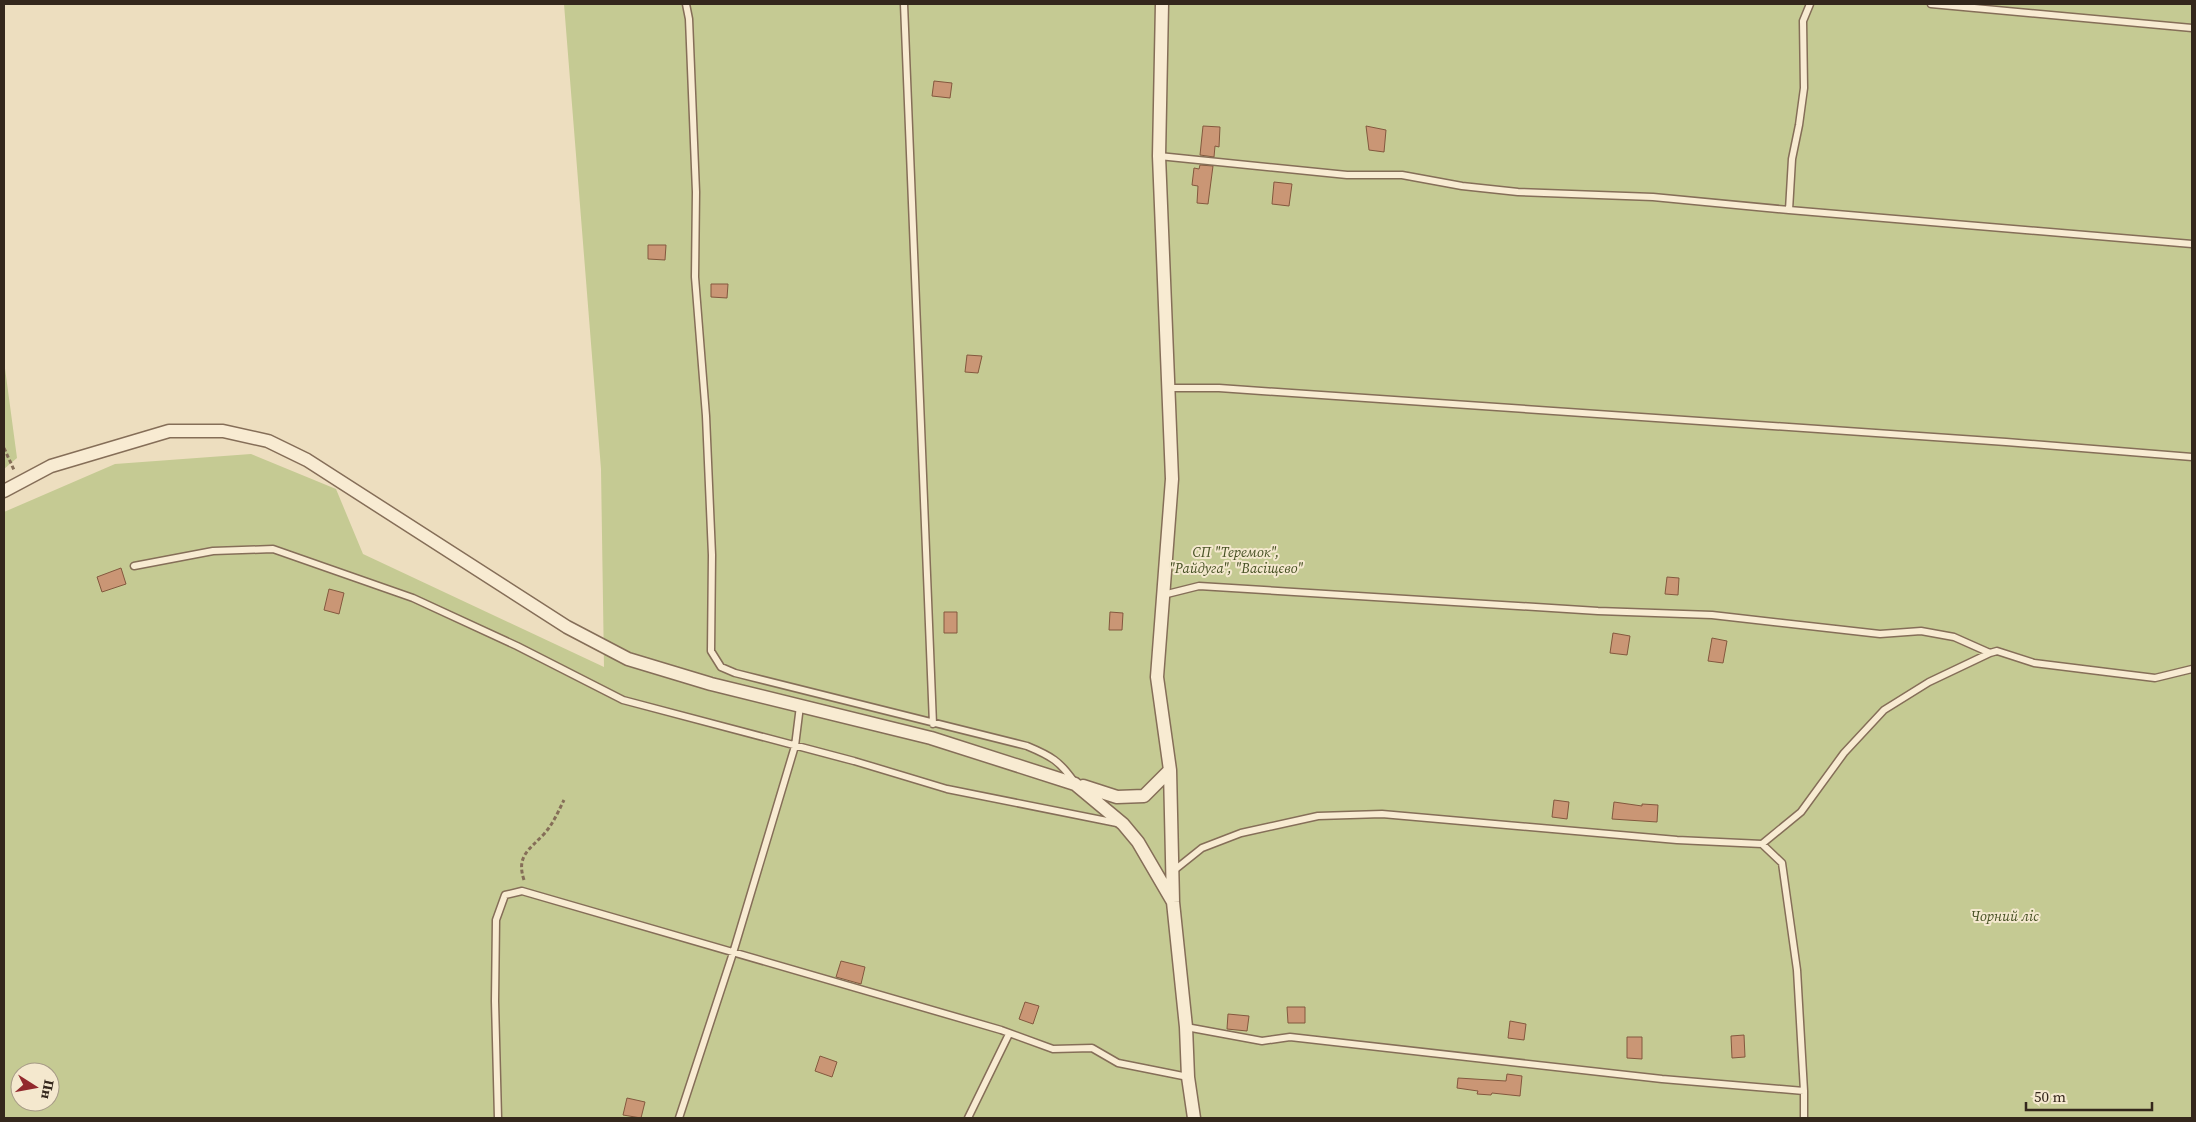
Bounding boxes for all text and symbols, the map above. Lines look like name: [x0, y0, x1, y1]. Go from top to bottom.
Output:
park label: СП "Теремок", "Райдуга", "Васіщєво": [1169, 542, 1303, 578]
park label: Чорний ліс: [1971, 906, 2039, 926]
north arrow: [10, 1062, 60, 1112]
text: Пн: [36, 1078, 59, 1101]
scale bar: [2026, 1080, 2152, 1112]
text: 50 m: [2034, 1086, 2066, 1107]

